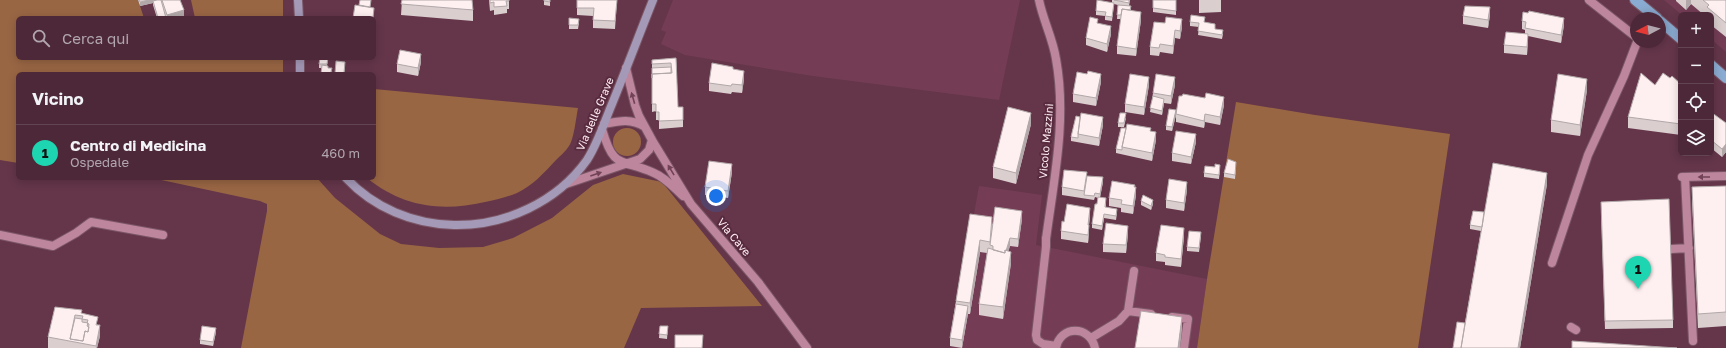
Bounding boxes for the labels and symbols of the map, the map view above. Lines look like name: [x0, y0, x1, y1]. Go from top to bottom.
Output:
north arrow: [1630, 12, 1666, 48]
street label: Via delle Grave: [573, 75, 616, 153]
one-way arrow: [630, 92, 636, 104]
street label: Vicolo Mazzini: [1036, 103, 1055, 179]
one-way arrow: [667, 164, 674, 176]
one-way arrow: [590, 171, 602, 177]
one-way arrow: [1697, 174, 1710, 180]
your location: [706, 186, 726, 206]
street label: Via Cave: [715, 215, 754, 258]
pin: 1: [1625, 256, 1651, 289]

